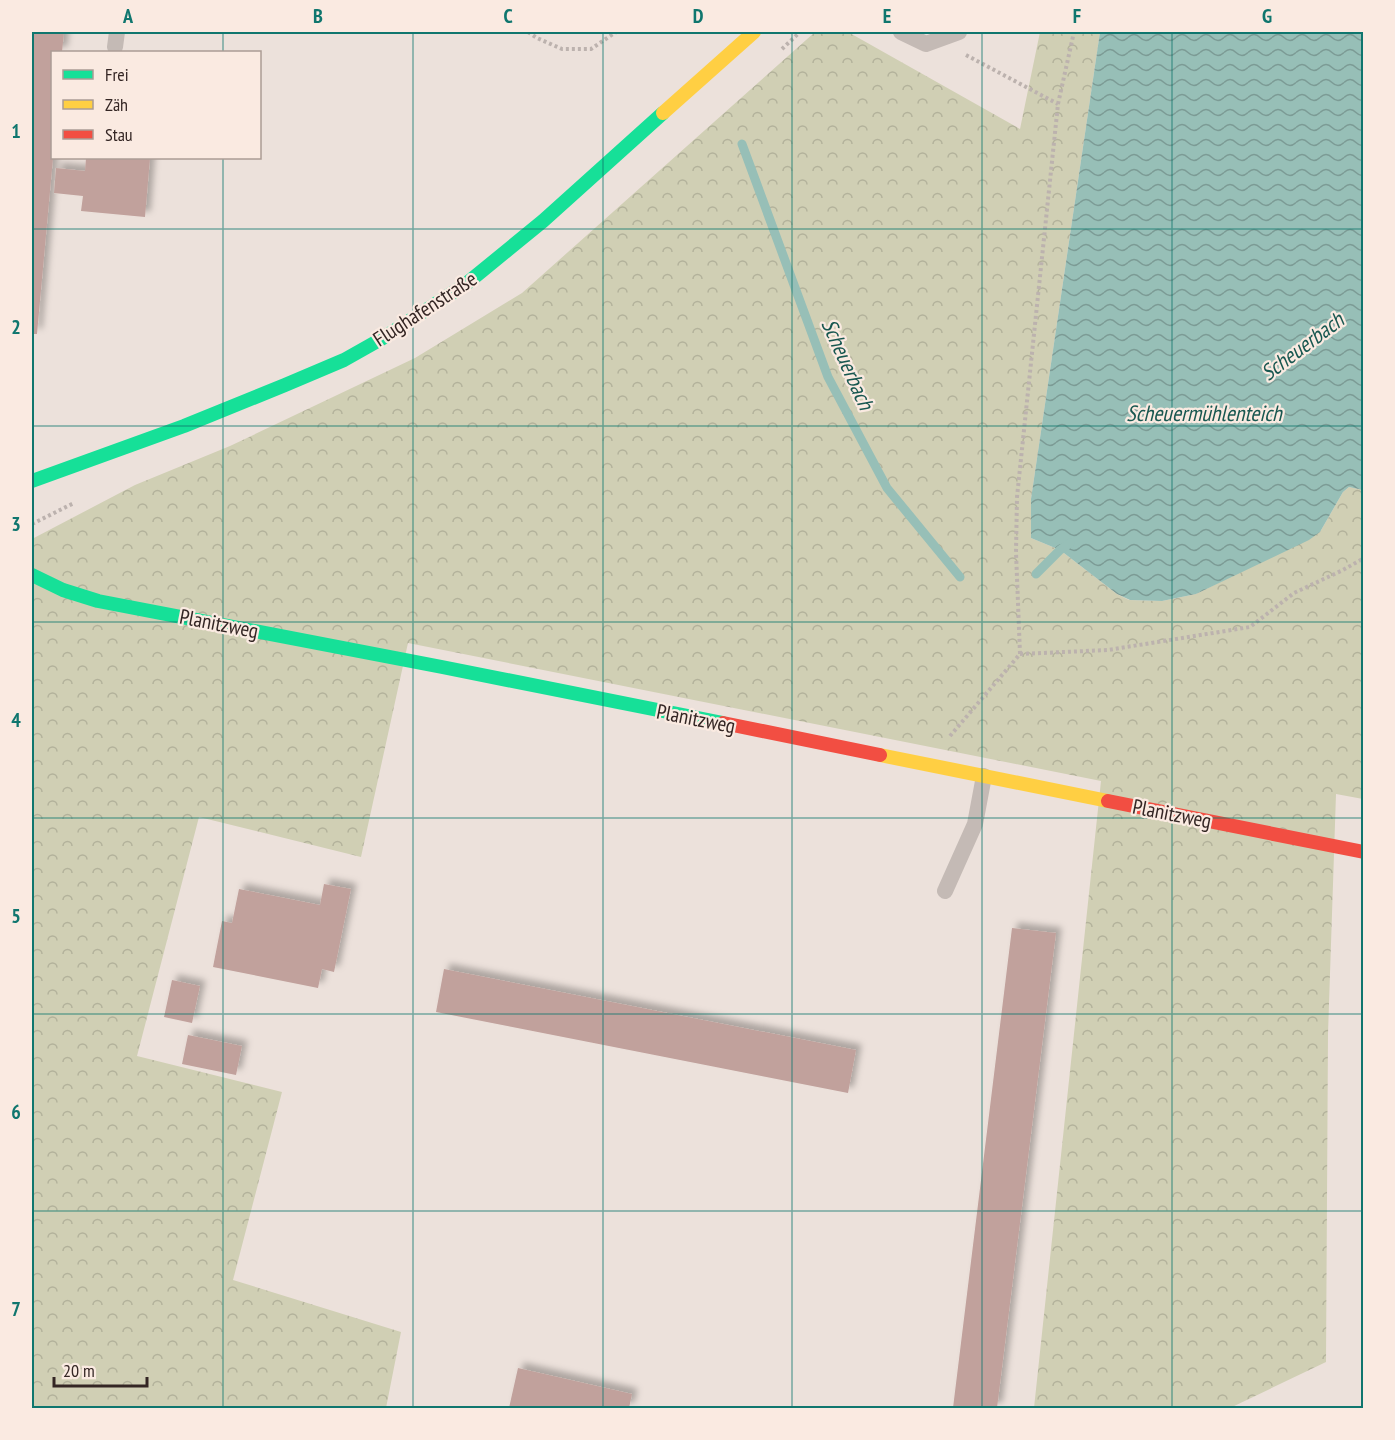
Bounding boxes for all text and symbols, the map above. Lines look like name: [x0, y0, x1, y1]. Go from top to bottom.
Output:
text: A: [122, 3, 134, 29]
text: B: [313, 3, 323, 29]
text: C: [503, 3, 513, 29]
text: D: [693, 3, 704, 29]
text: E: [883, 3, 891, 29]
text: F: [1073, 3, 1081, 29]
text: G: [1262, 3, 1272, 29]
legend: [51, 51, 261, 159]
text: Frei: [105, 63, 129, 86]
text: Zäh: [105, 93, 128, 116]
text: 1: [11, 118, 21, 144]
text: Stau: [105, 123, 133, 146]
street label: Flughafenstraße: [368, 265, 482, 352]
water label: Scheuerbach: [1255, 305, 1350, 386]
text: 2: [11, 314, 21, 340]
water label: Scheuerbach: [816, 314, 881, 415]
water label: Scheuermühlenteich: [1126, 399, 1283, 427]
text: 3: [11, 511, 21, 537]
street label: Planitzweg: [177, 603, 261, 644]
street label: Planitzweg: [654, 698, 738, 739]
text: 4: [11, 707, 21, 733]
street label: Planitzweg: [1130, 793, 1214, 834]
text: 5: [11, 903, 21, 929]
text: 6: [11, 1099, 21, 1125]
text: 7: [11, 1296, 21, 1322]
scale bar: [54, 1350, 147, 1388]
text: 20 m: [63, 1359, 95, 1382]

